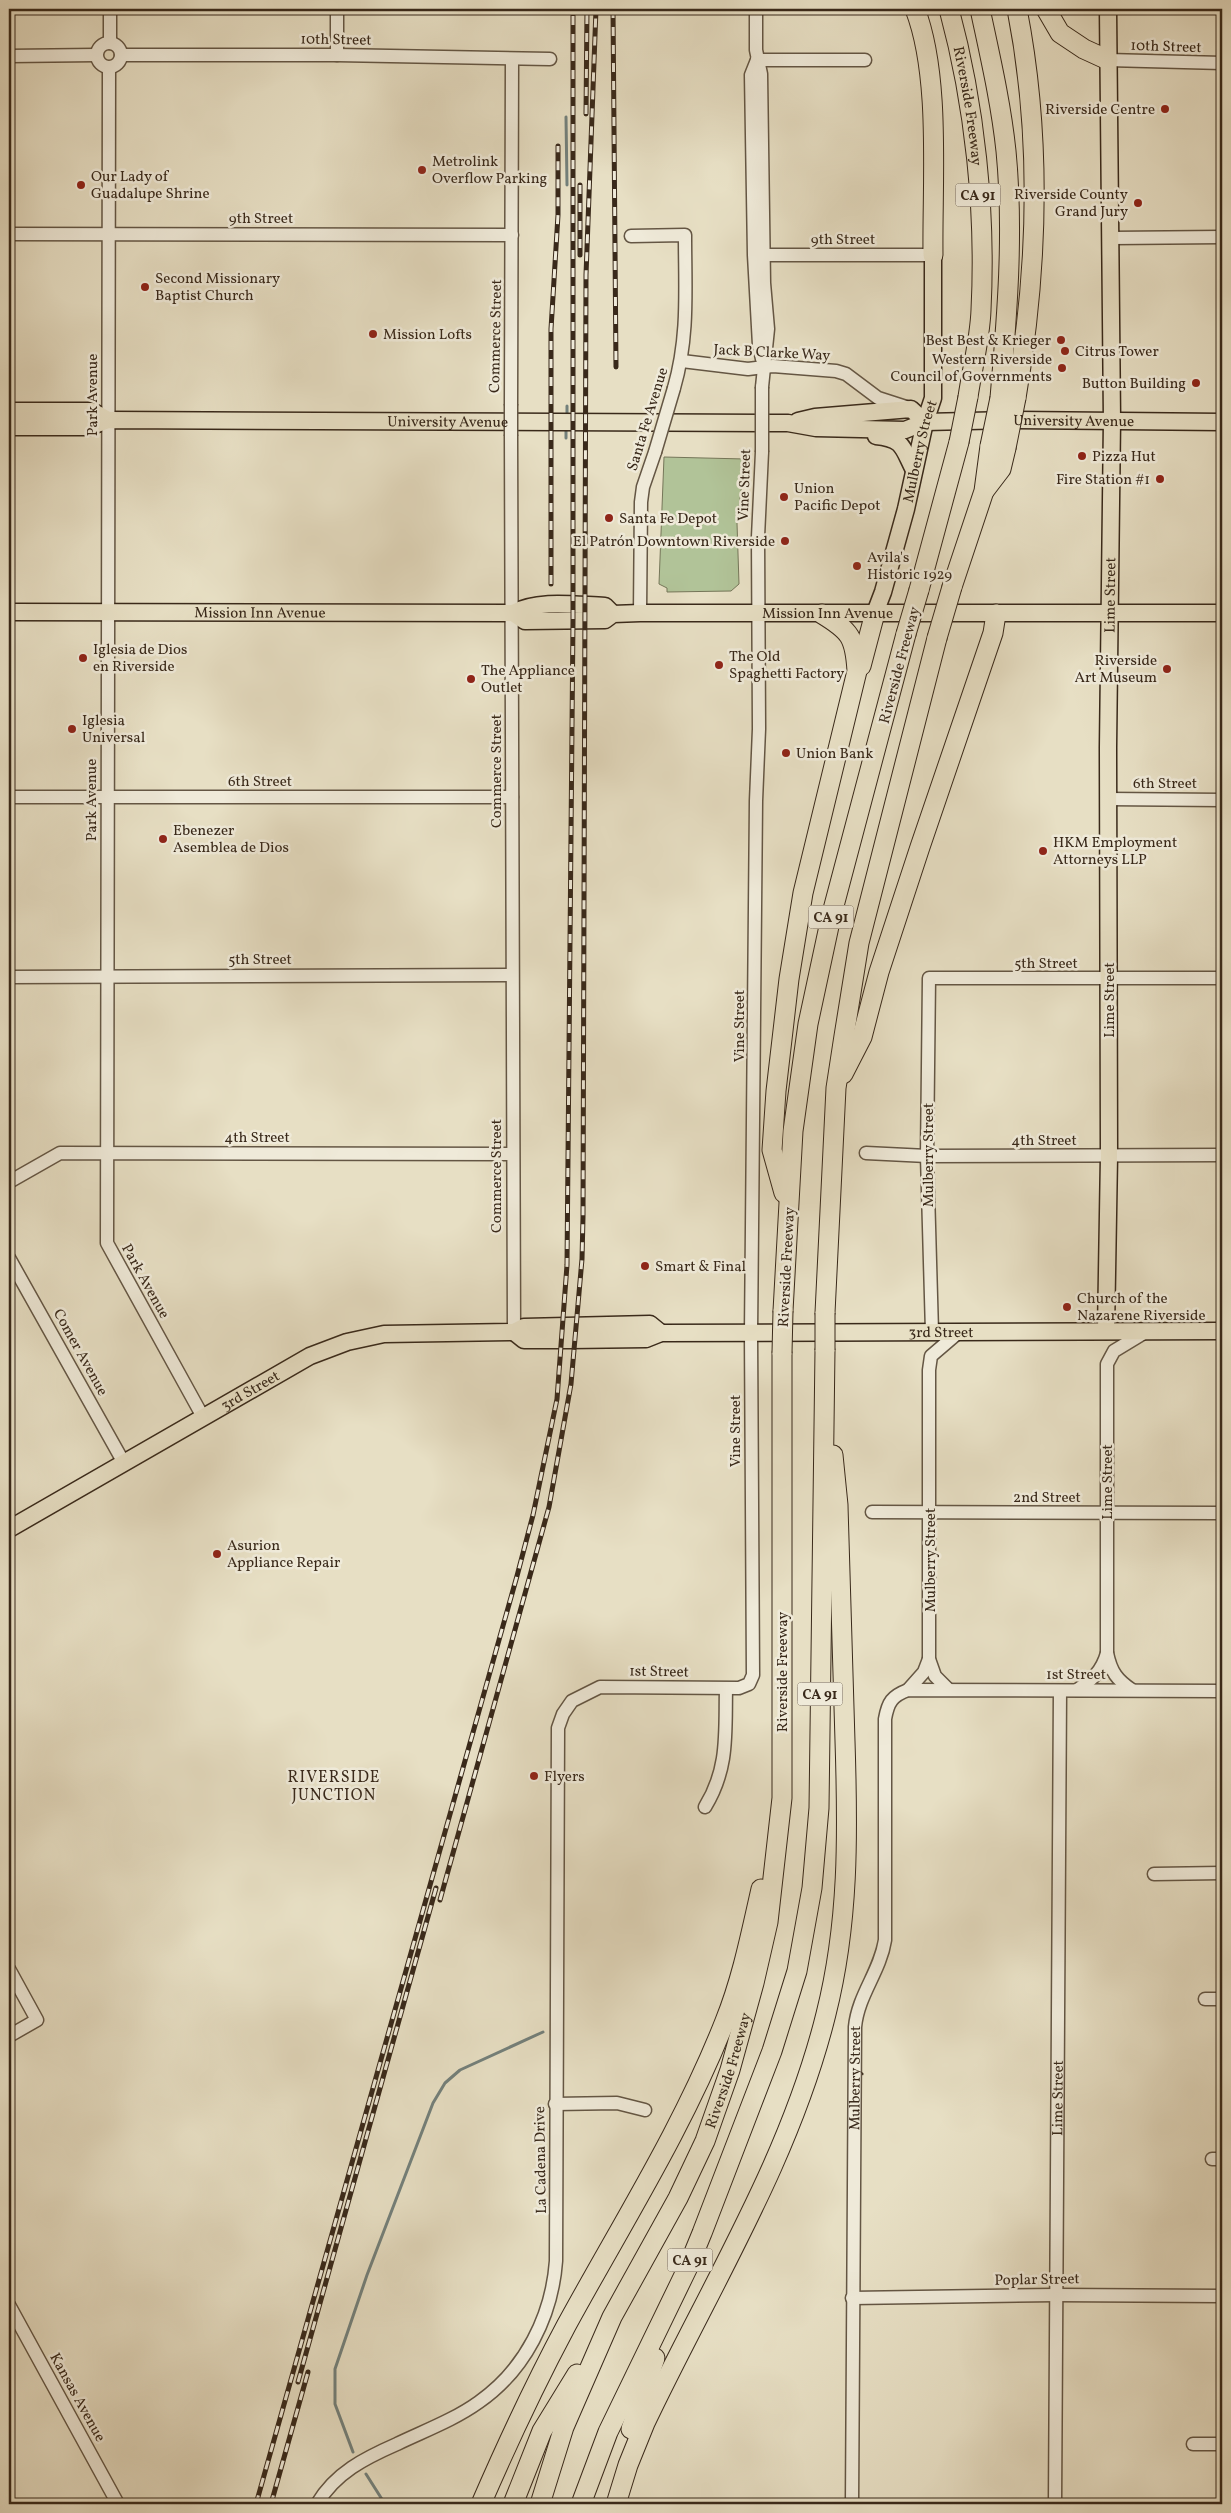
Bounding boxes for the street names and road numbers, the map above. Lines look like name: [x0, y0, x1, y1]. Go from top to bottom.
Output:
street label: 10th Street: [300, 29, 372, 52]
street label: 10th Street: [1130, 36, 1202, 59]
street label: Riverside Freeway: [947, 45, 986, 167]
road number: CA 91: [956, 184, 1000, 206]
street label: 9th Street: [229, 209, 293, 230]
street label: 9th Street: [811, 230, 875, 251]
street label: Commerce Street: [485, 279, 508, 393]
street label: Jack B Clarke Way: [713, 340, 831, 367]
street label: Park Avenue: [83, 354, 104, 436]
street label: Santa Fe Avenue: [623, 365, 674, 474]
street label: Mulberry Street: [899, 398, 944, 505]
street label: University Avenue: [1013, 411, 1134, 433]
street label: University Avenue: [387, 412, 508, 434]
street label: Vine Street: [734, 448, 757, 522]
street label: Lime Street: [1100, 557, 1122, 633]
street label: Mission Inn Avenue: [194, 603, 326, 625]
street label: Mission Inn Avenue: [762, 604, 893, 625]
street label: Riverside Freeway: [875, 604, 926, 726]
street label: Commerce Street: [487, 714, 508, 828]
street label: Park Avenue: [82, 759, 103, 841]
street label: 6th Street: [228, 772, 292, 793]
street label: 6th Street: [1133, 774, 1197, 795]
road number: CA 91: [808, 906, 854, 929]
street label: 5th Street: [228, 950, 292, 971]
street label: 5th Street: [1014, 954, 1078, 975]
street label: Lime Street: [1100, 962, 1121, 1038]
street label: Vine Street: [730, 990, 751, 1062]
street label: Mulberry Street: [919, 1103, 940, 1207]
street label: Commerce Street: [487, 1119, 508, 1233]
street label: 4th Street: [224, 1128, 290, 1149]
street label: 4th Street: [1011, 1131, 1077, 1152]
street label: Riverside Freeway: [774, 1206, 801, 1328]
street label: Park Avenue: [115, 1240, 174, 1323]
street label: Comer Avenue: [47, 1305, 112, 1400]
street label: 3rd Street: [909, 1323, 973, 1344]
street label: 3rd Street: [217, 1367, 284, 1417]
street label: Vine Street: [726, 1395, 747, 1467]
street label: Lime Street: [1098, 1444, 1119, 1520]
street label: 2nd Street: [1013, 1488, 1081, 1509]
street label: Mulberry Street: [921, 1508, 942, 1612]
street label: Riverside Freeway: [773, 1612, 794, 1732]
street label: 1st Street: [629, 1661, 689, 1684]
street label: 1st Street: [1046, 1665, 1106, 1686]
road number: CA 91: [798, 1682, 842, 1706]
street label: Riverside Freeway: [701, 2010, 757, 2132]
street label: Mulberry Street: [845, 2026, 867, 2130]
street label: Lime Street: [1048, 2060, 1070, 2136]
street label: La Cadena Drive: [530, 2106, 553, 2214]
road number: CA 91: [668, 2248, 712, 2272]
street label: Poplar Street: [994, 2269, 1080, 2292]
street label: Kansas Avenue: [44, 2349, 110, 2446]

